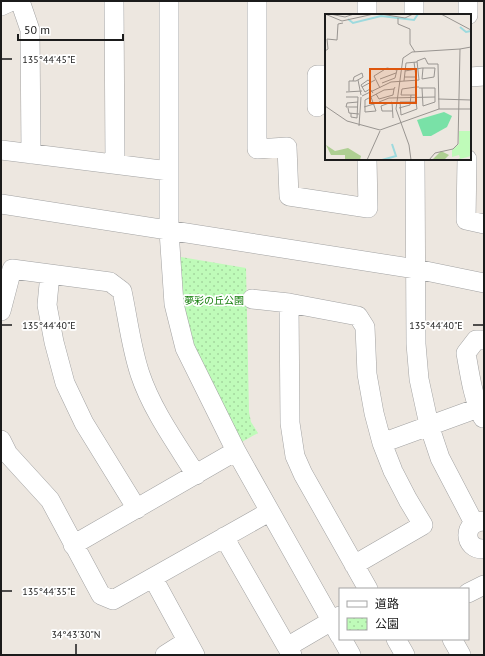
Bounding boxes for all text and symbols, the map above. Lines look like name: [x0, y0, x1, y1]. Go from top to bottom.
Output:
inset map: [325, 14, 471, 160]
scale bar: [18, 16, 123, 42]
text: 50 m: [24, 22, 50, 37]
text: 135°44'45"E: [22, 53, 76, 66]
park label: 夢彩の丘公園: [184, 294, 244, 307]
text: 135°44'40"E: [22, 319, 76, 332]
text: 135°44'40"E: [409, 319, 463, 332]
text: 135°44'35"E: [22, 585, 76, 598]
legend: [339, 588, 469, 640]
text: 道路: [375, 596, 399, 611]
text: 公園: [375, 616, 399, 631]
text: 34°43'30"N: [51, 628, 101, 641]

